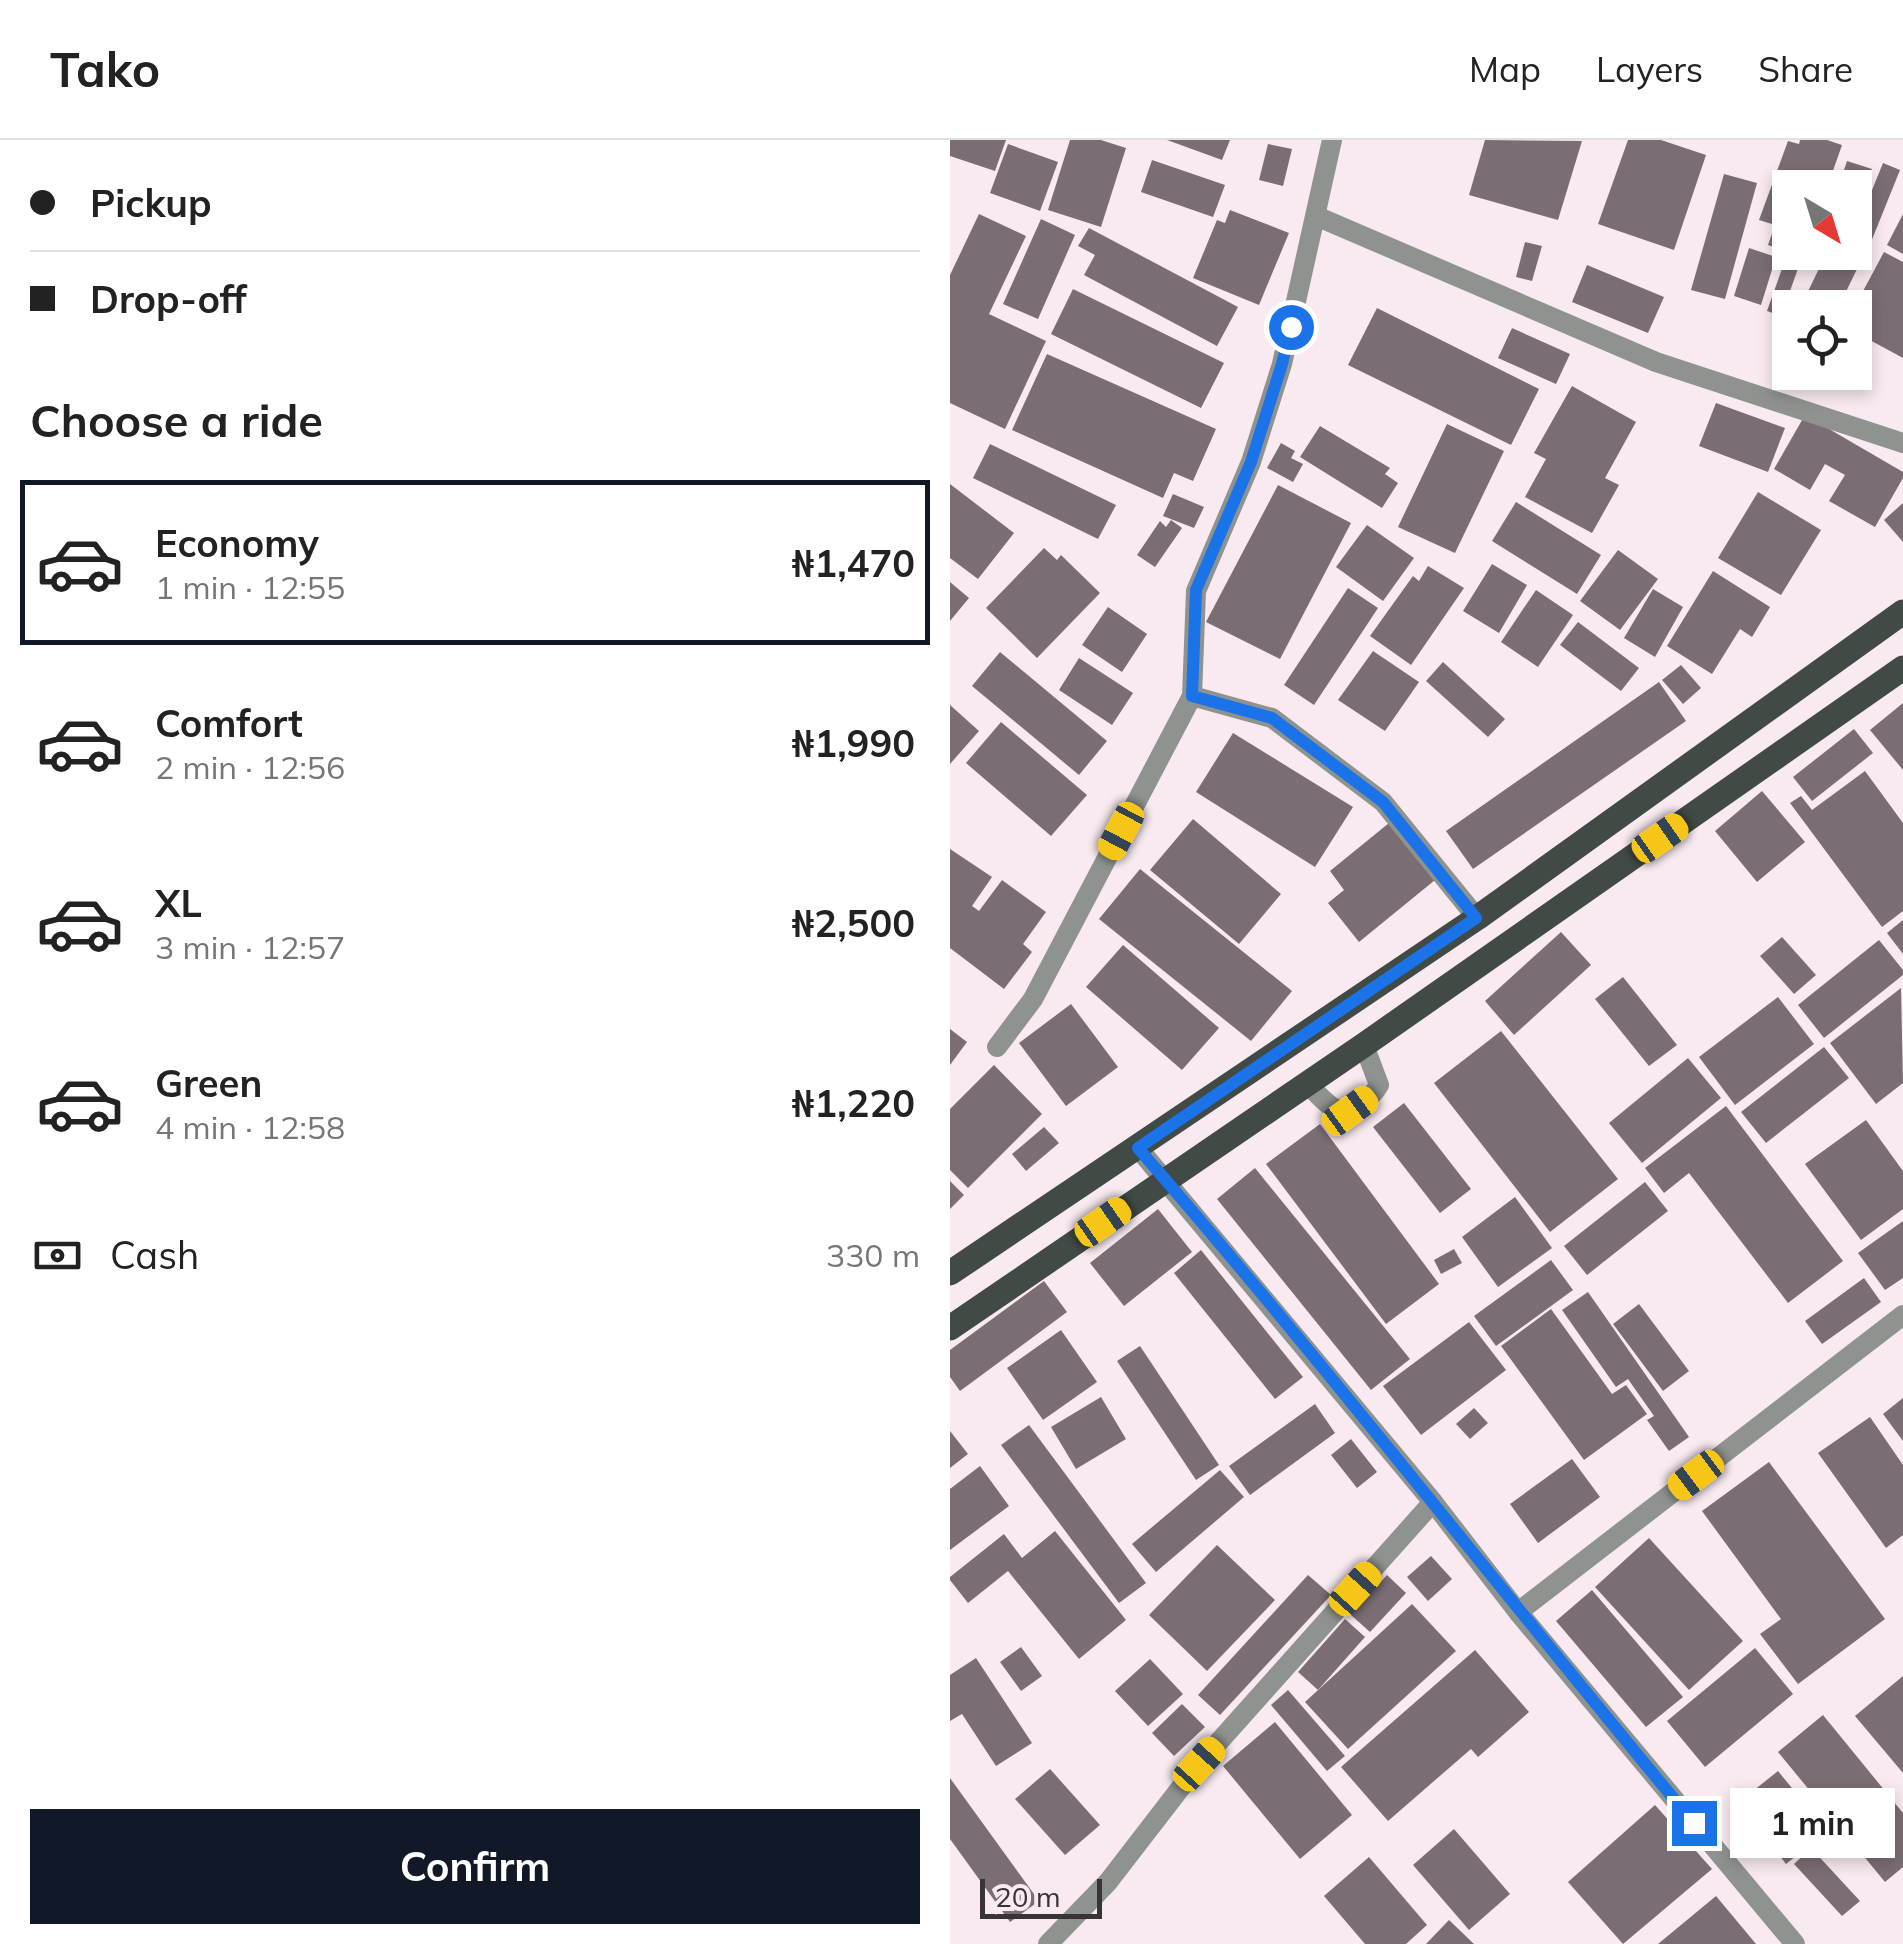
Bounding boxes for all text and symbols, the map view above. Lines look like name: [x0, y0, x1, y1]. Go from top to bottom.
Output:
text: Tako: [50, 39, 160, 99]
text: Map: [1469, 47, 1541, 91]
text: Layers: [1596, 47, 1703, 91]
text: Share: [1758, 47, 1853, 91]
north arrow: [1772, 170, 1872, 270]
map controls: [1772, 170, 1872, 390]
text: Pickup: [90, 179, 212, 227]
text: Drop-off: [90, 275, 247, 323]
button: locate: [1772, 290, 1872, 390]
route start: [1269, 305, 1314, 350]
text: Choose a ride: [30, 392, 323, 448]
icon: car: [35, 518, 125, 608]
text: Economy: [155, 519, 319, 567]
text: ₦1,470: [792, 539, 915, 587]
text: 1 min · 12:55: [155, 567, 345, 607]
icon: car: [35, 698, 125, 788]
text: Comfort: [155, 699, 303, 747]
text: ₦1,990: [792, 719, 915, 767]
text: 2 min · 12:56: [155, 747, 345, 787]
car: [1094, 797, 1148, 865]
car: [1627, 809, 1693, 867]
icon: car: [35, 878, 125, 968]
text: XL: [155, 879, 202, 927]
text: ₦2,500: [792, 899, 915, 947]
text: 3 min · 12:57: [155, 927, 345, 967]
icon: car: [35, 1058, 125, 1148]
text: Green: [155, 1059, 262, 1107]
text: ₦1,220: [792, 1079, 915, 1127]
car: [1317, 1081, 1383, 1141]
text: 4 min · 12:58: [155, 1107, 345, 1147]
car: [1070, 1193, 1136, 1251]
icon: cash: [30, 1228, 85, 1283]
text: Cash: [110, 1231, 199, 1279]
text: 330 m: [826, 1235, 920, 1275]
car: [1663, 1445, 1729, 1505]
car: [1324, 1557, 1386, 1621]
car: [1168, 1732, 1230, 1796]
callout: 1 min: [1729, 1788, 1894, 1858]
route end: [1672, 1801, 1717, 1846]
text: 1 min: [1770, 1803, 1855, 1843]
button: Confirm: [30, 1809, 920, 1924]
scale bar: [980, 1874, 1102, 1918]
text: 20 m: [995, 1879, 1061, 1914]

